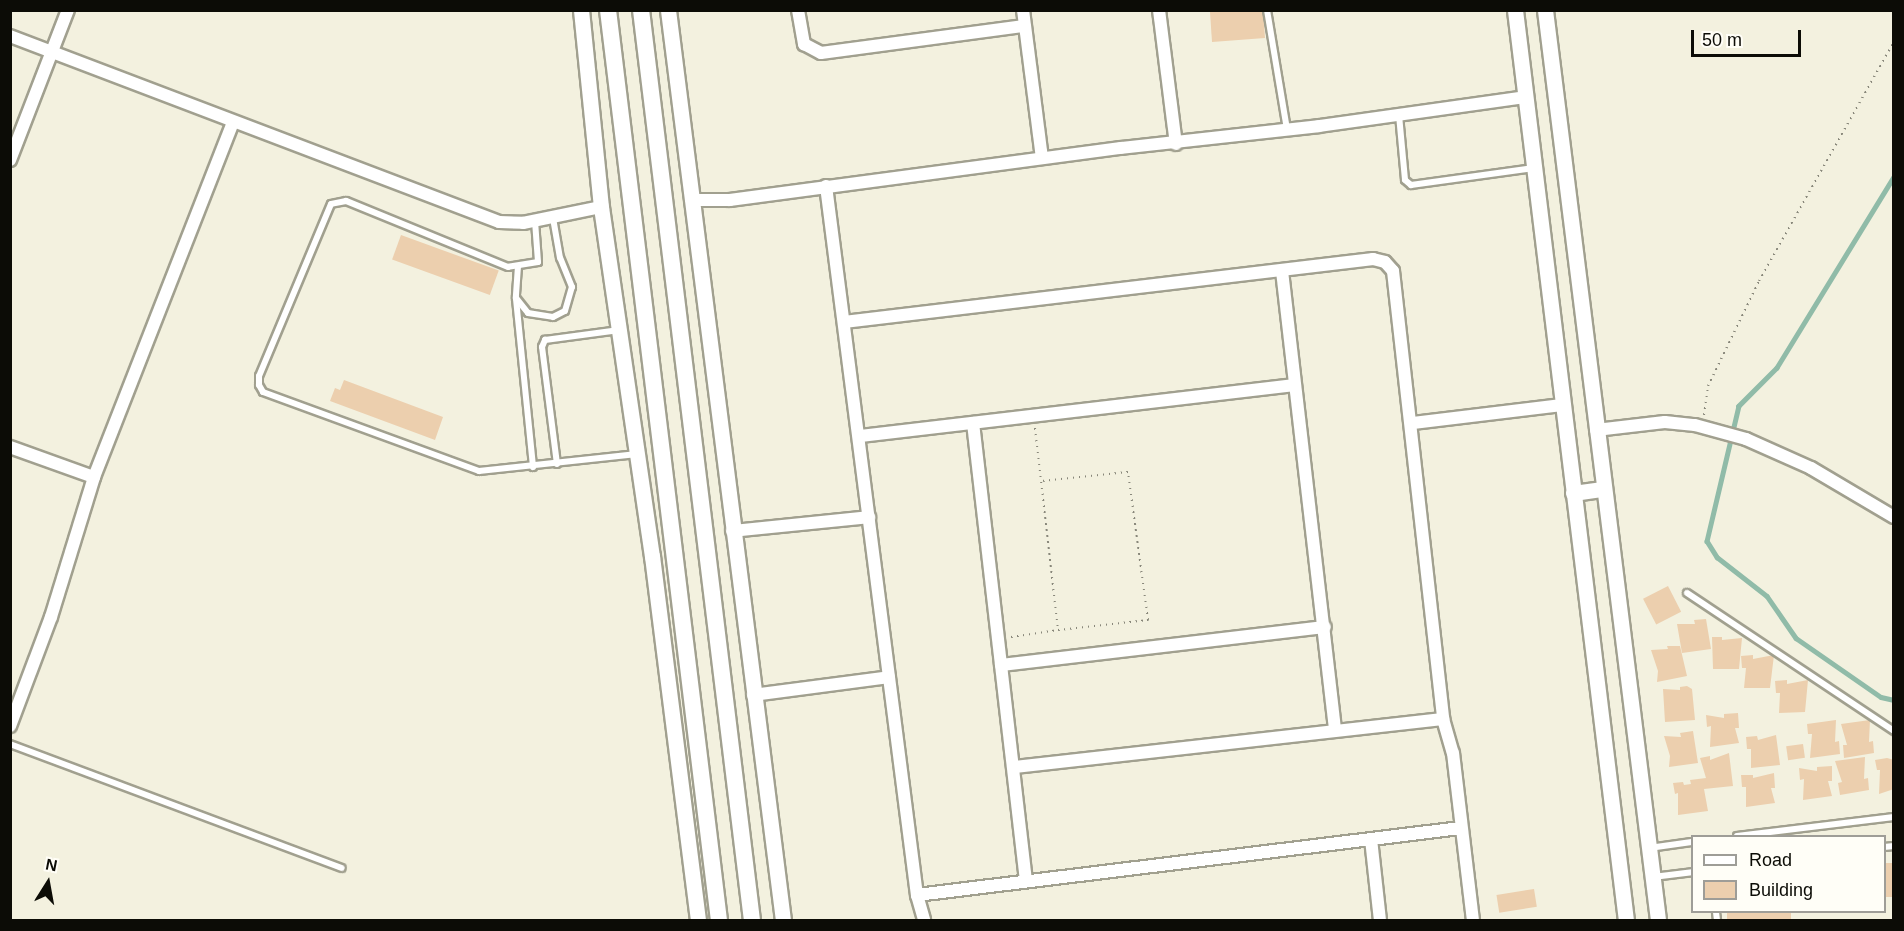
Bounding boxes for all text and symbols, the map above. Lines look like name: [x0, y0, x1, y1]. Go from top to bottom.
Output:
scale bar: [1694, 18, 1804, 56]
text: 50 m: [1702, 30, 1742, 50]
legend: [1691, 835, 1886, 913]
text: Road: [1749, 850, 1792, 870]
north arrow: [18, 853, 78, 913]
text: N: [44, 855, 59, 874]
text: Building: [1749, 880, 1813, 900]

